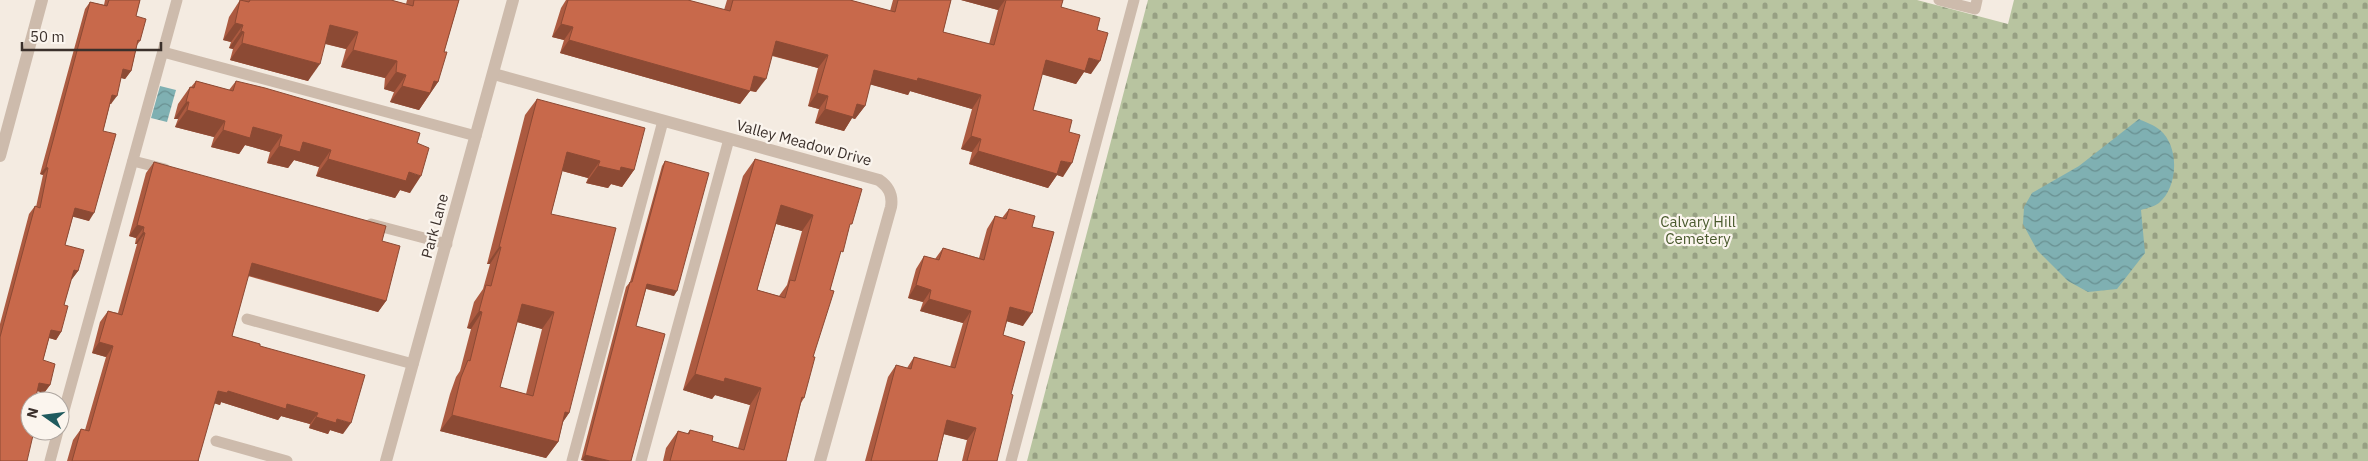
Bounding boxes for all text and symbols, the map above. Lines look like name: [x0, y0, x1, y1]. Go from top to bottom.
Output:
scale bar: [22, 20, 161, 52]
text: 50 m: [30, 27, 65, 46]
street label: Valley Meadow Drive: [734, 115, 874, 170]
street label: Park Lane: [417, 191, 452, 260]
park label: Calvary Hill Cemetery: [1660, 212, 1736, 248]
north arrow: [20, 391, 70, 441]
text: N: [22, 406, 42, 420]

